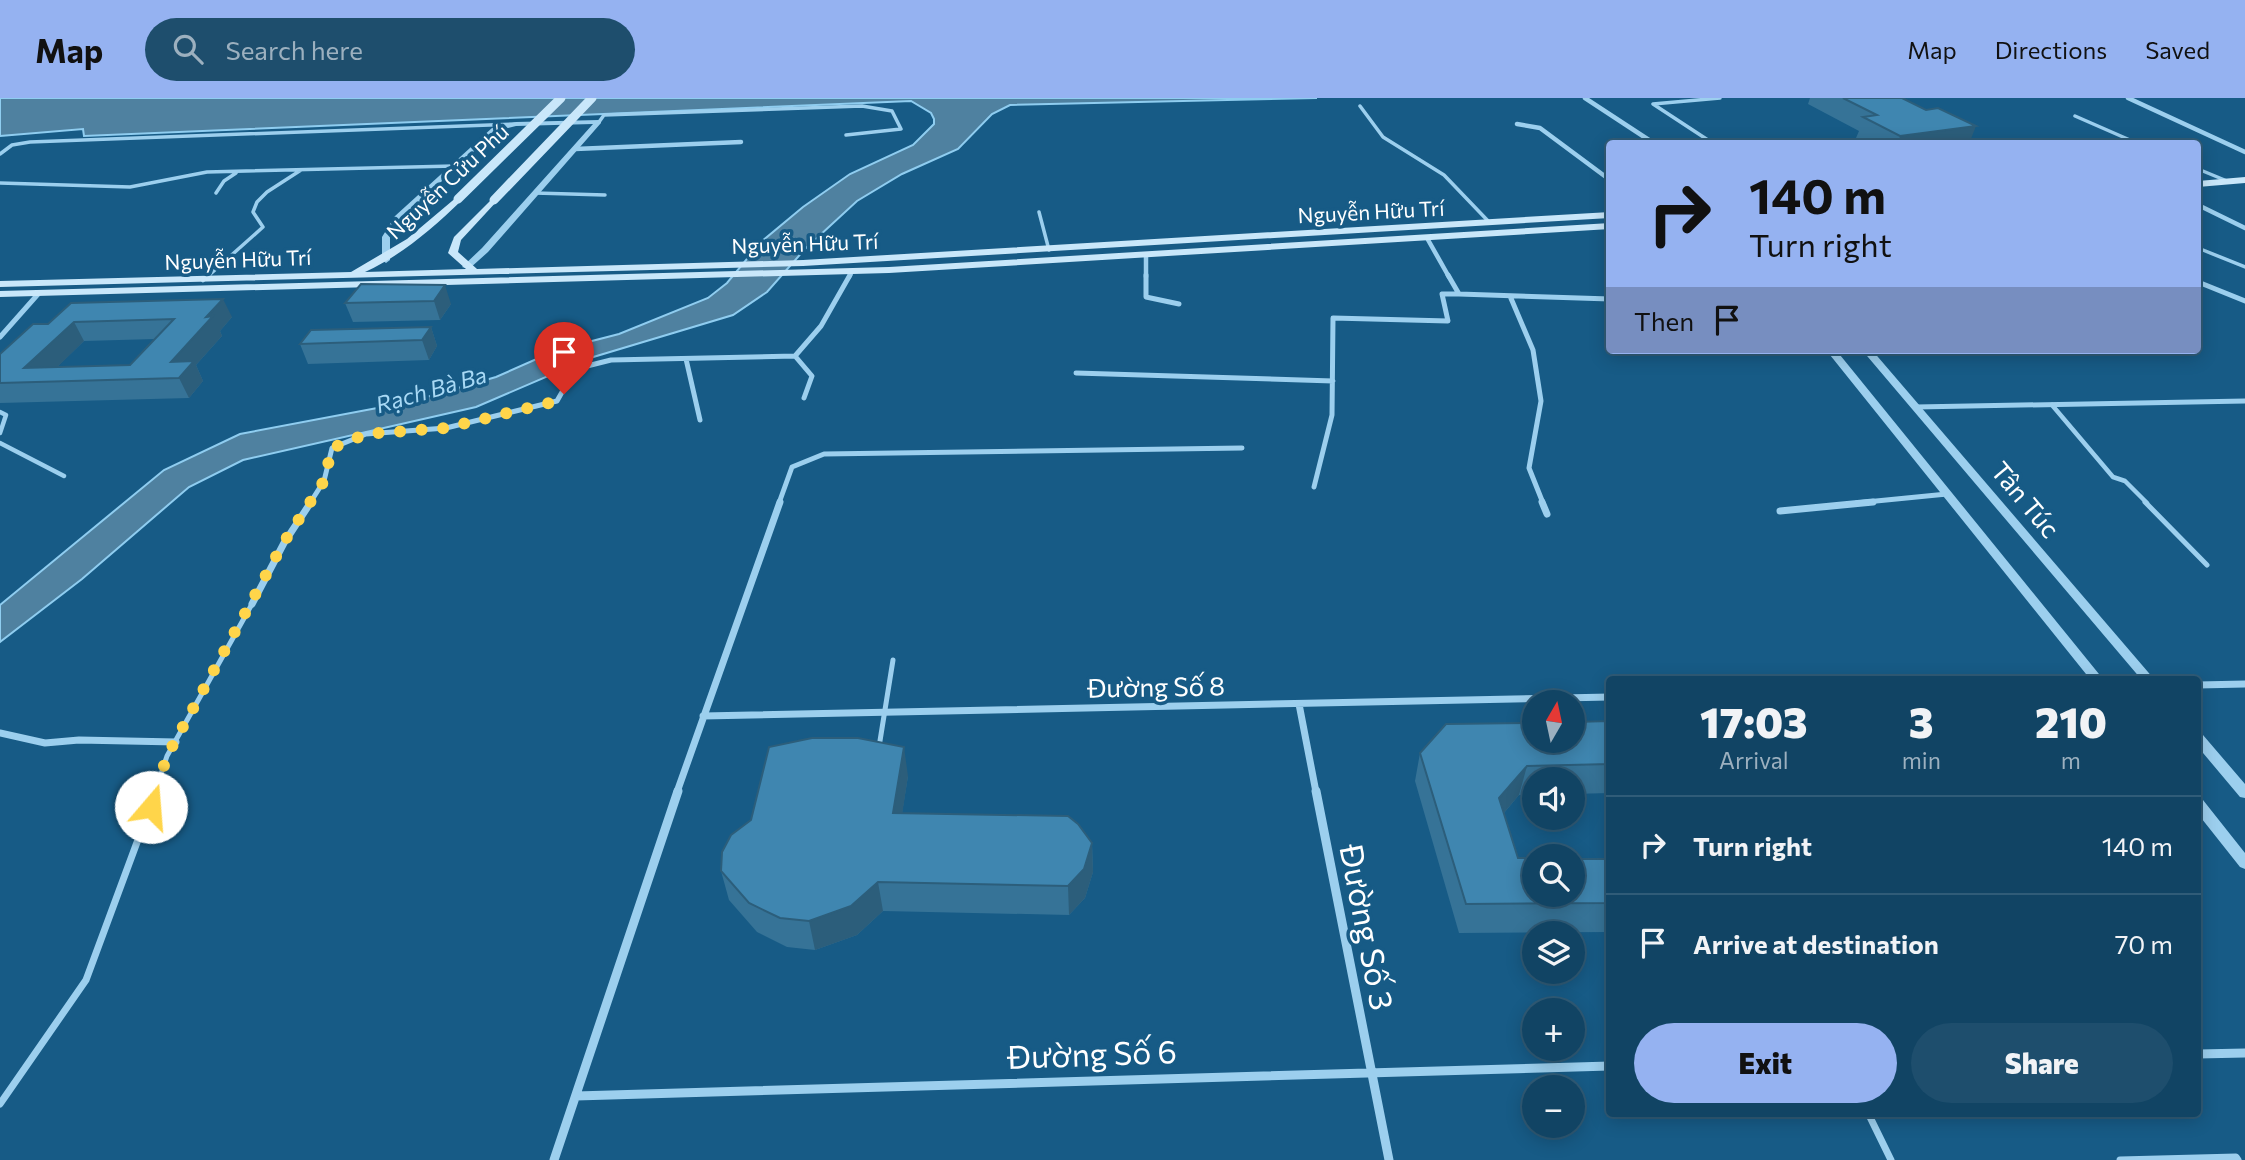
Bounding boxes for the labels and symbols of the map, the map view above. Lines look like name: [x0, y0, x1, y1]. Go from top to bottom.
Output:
street label: Nguyễn Cửu Phú: [380, 118, 513, 244]
street label: Nguyễn Hữu Trí: [1297, 194, 1446, 227]
street label: Nguyễn Hữu Trí: [731, 227, 879, 258]
street label: Nguyễn Hữu Trí: [164, 243, 312, 274]
pin: [534, 322, 594, 394]
water label: Rạch Bà Ba: [372, 360, 490, 418]
street label: Tân Túc: [1985, 455, 2067, 543]
street label: Đường Số 8: [1086, 669, 1225, 703]
north arrow: [1522, 690, 1586, 752]
position arrow: [114, 770, 188, 844]
street label: Đường Số 3: [1332, 840, 1404, 1013]
street label: Đường Số 6: [1006, 1030, 1177, 1076]

